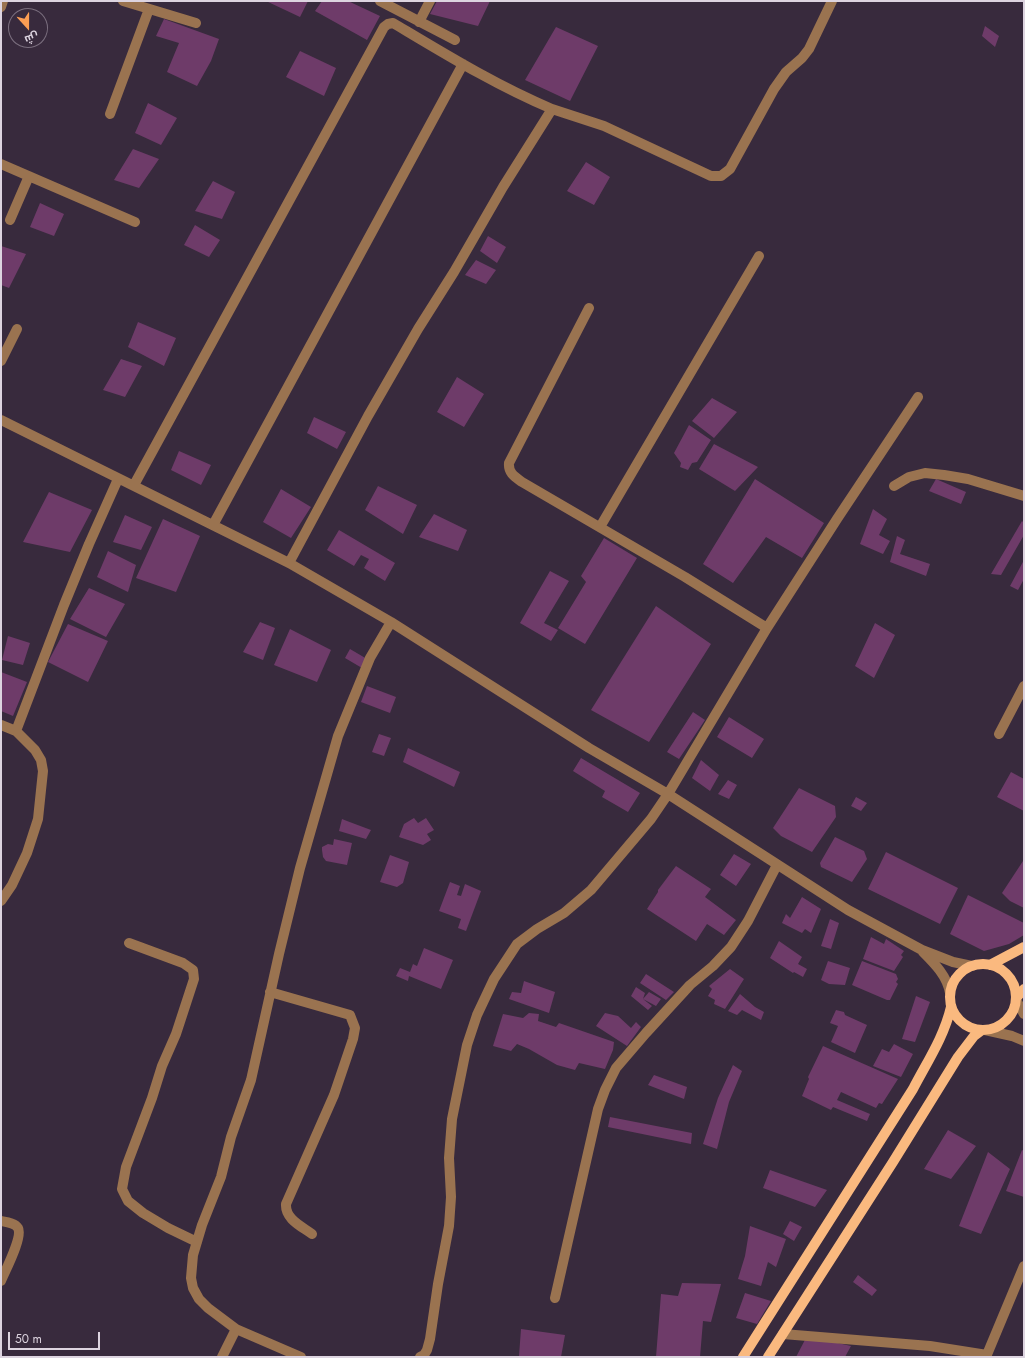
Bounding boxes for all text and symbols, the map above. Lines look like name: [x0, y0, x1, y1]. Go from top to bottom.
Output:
north arrow: [8, 8, 48, 48]
text: ش: [22, 28, 41, 48]
scale bar: [10, 1324, 102, 1350]
text: 50 m: [15, 1330, 42, 1348]

